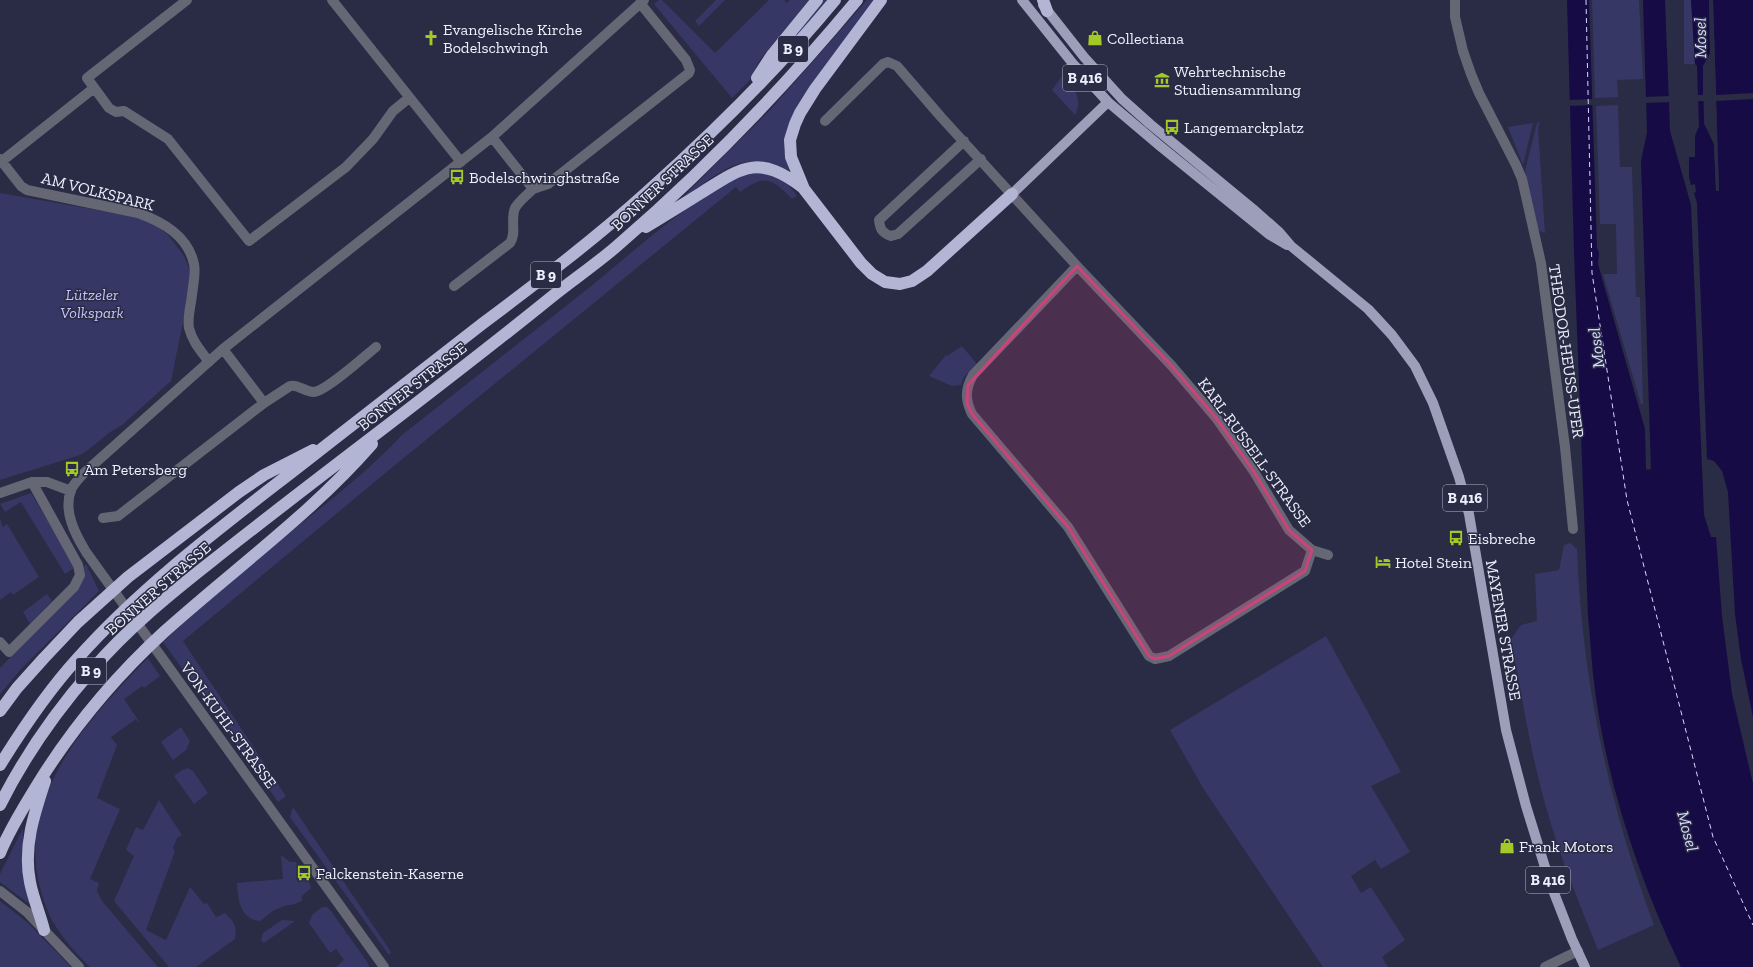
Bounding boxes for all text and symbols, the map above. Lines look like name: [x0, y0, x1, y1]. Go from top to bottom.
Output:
water label: Mosel: [1690, 17, 1710, 59]
place label: Evangelische Kirche Bodelschwingh: [443, 20, 582, 57]
church icon: Evangelische Kirche Bodelschwingh: [422, 29, 440, 47]
shop icon: Collectiana: [1086, 29, 1104, 47]
place label: Collectiana: [1107, 29, 1184, 48]
road number: B 9: [778, 36, 808, 62]
place label: Wehrtechnische Studiensammlung: [1174, 62, 1301, 99]
road number: B 416: [1063, 65, 1107, 91]
museum icon: Wehrtechnische Studiensammlung: [1153, 71, 1171, 89]
bus stop icon: Langemarckplatz: [1163, 118, 1181, 136]
place label: Langemarckplatz: [1184, 118, 1304, 137]
street label: BONNER STRASSE: [607, 130, 717, 235]
street label: AM VOLKSPARK: [40, 168, 157, 215]
bus stop icon: Bodelschwinghstraße: [448, 168, 466, 186]
place label: Bodelschwinghstraße: [469, 168, 619, 187]
road number: B 9: [531, 262, 561, 288]
street label: THEODOR-HEUSS-UFER: [1545, 263, 1588, 439]
park label: Lützeler Volkspark: [60, 285, 124, 322]
water label: Mosel: [1584, 326, 1608, 370]
street label: BONNER STRASSE: [354, 338, 470, 435]
street label: KARL-RUSSELL-STRASSE: [1194, 374, 1315, 531]
bus stop icon: Am Petersberg: [63, 460, 81, 478]
place label: Am Petersberg: [84, 460, 187, 479]
road number: B 416: [1443, 485, 1487, 511]
bus stop icon: Eisbreche: [1447, 529, 1465, 547]
place label: Eisbreche: [1468, 529, 1536, 548]
street label: BONNER STRASSE: [102, 538, 215, 639]
hotel icon: Hotel Stein: [1374, 553, 1392, 571]
place label: Hotel Stein: [1395, 553, 1473, 572]
street label: MAYENER STRASSE: [1482, 558, 1525, 702]
road number: B 9: [76, 658, 106, 684]
street label: VON-KUHL-STRASSE: [176, 658, 281, 792]
water label: Mosel: [1673, 809, 1703, 853]
shop icon: Frank Motors: [1498, 837, 1516, 855]
place label: Frank Motors: [1519, 837, 1613, 856]
bus stop icon: Falckenstein-Kaserne: [295, 864, 313, 882]
place label: Falckenstein-Kaserne: [316, 864, 464, 883]
road number: B 416: [1526, 867, 1570, 893]

